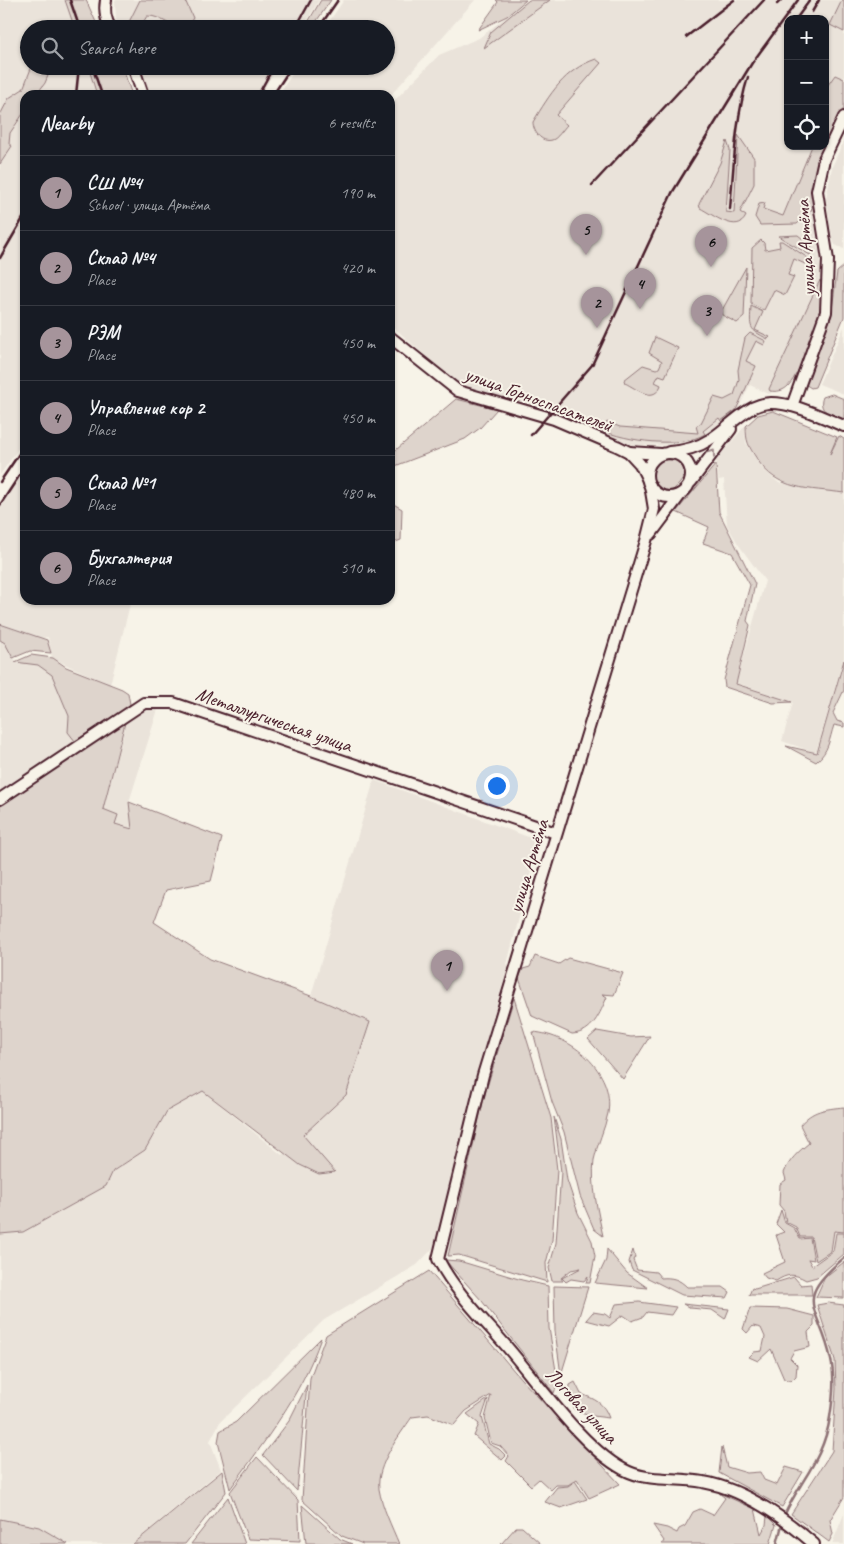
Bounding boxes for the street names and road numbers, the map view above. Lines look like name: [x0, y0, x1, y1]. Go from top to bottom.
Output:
street label: улица Артёма: [790, 198, 821, 298]
street label: улица Горноспасателей: [461, 361, 618, 438]
street label: Металлургическая улица: [193, 681, 356, 758]
street label: улица Артёма: [502, 815, 555, 917]
street label: Логовая улица: [540, 1362, 624, 1450]

